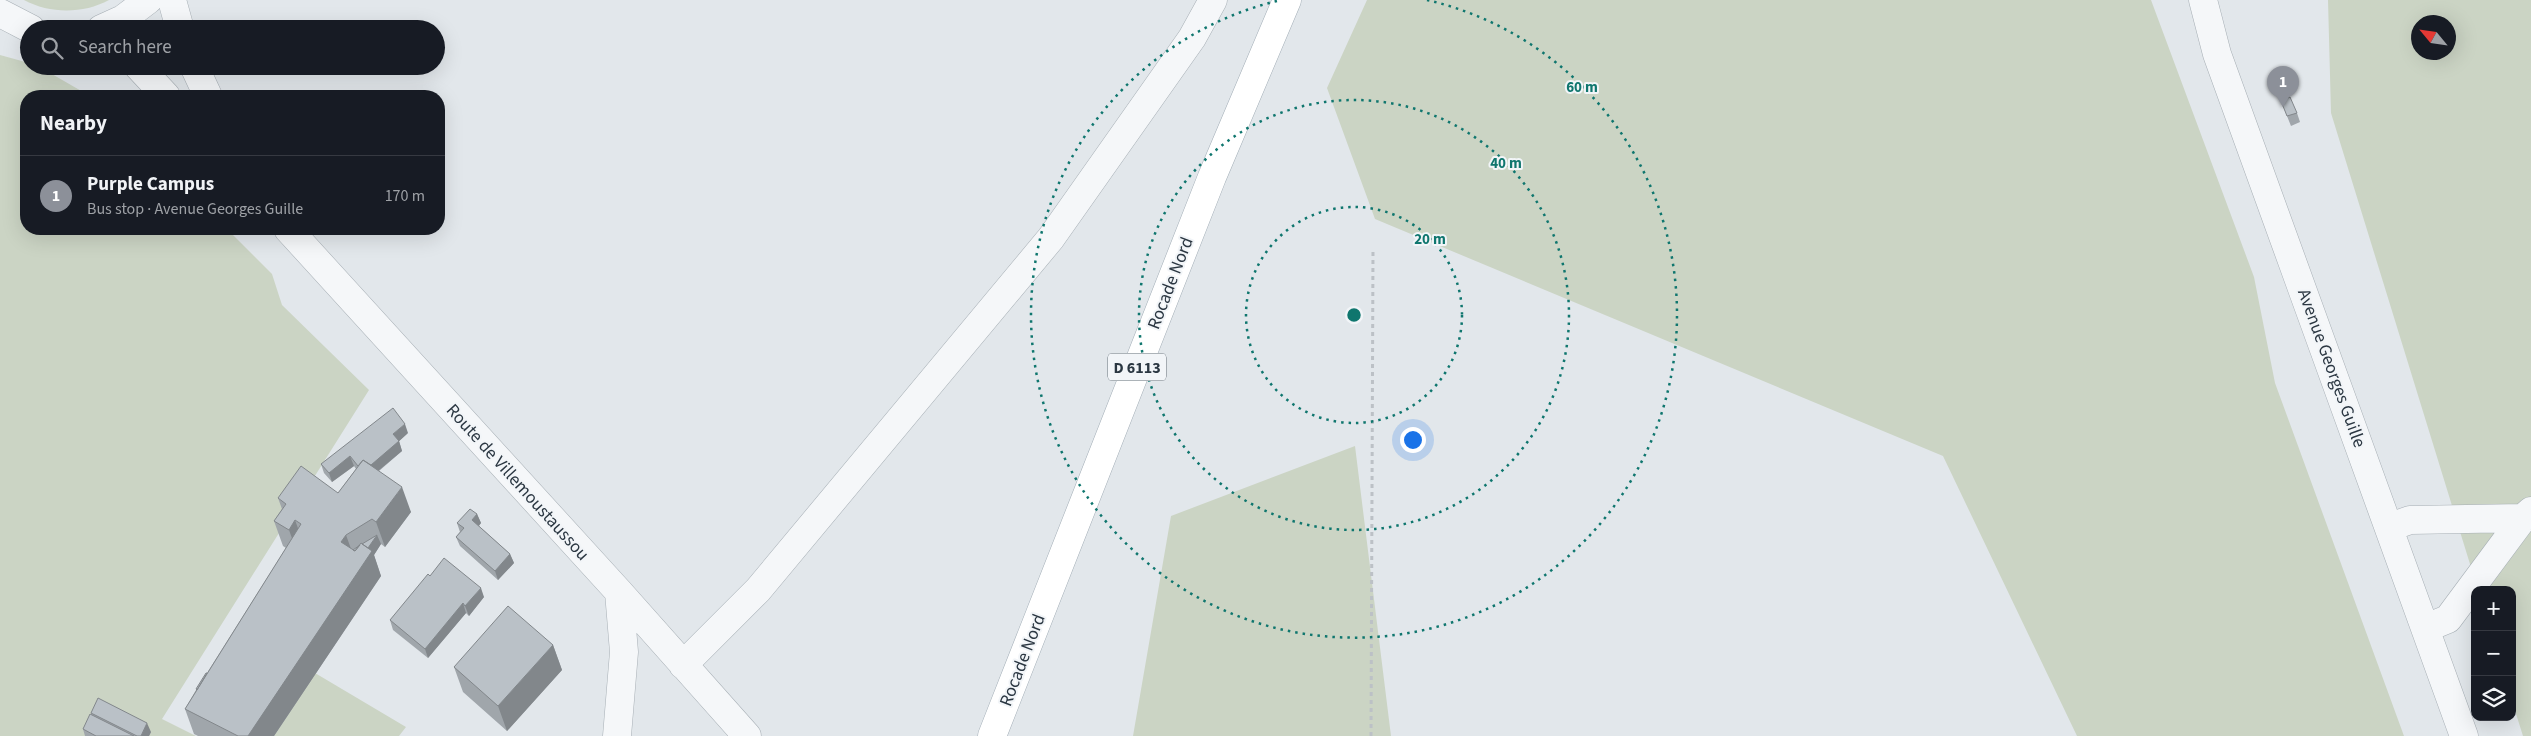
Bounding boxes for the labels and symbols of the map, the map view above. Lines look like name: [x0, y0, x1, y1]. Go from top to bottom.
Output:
north arrow: [2411, 15, 2456, 60]
pin: 1: [2267, 66, 2299, 107]
text: 60 m: [1566, 77, 1598, 98]
text: 40 m: [1490, 153, 1522, 174]
text: 20 m: [1414, 229, 1446, 250]
street label: Rocade Nord: [1141, 233, 1200, 333]
street label: Avenue Georges Guille: [2291, 285, 2372, 451]
centre of rings: [1345, 306, 1363, 324]
road number: D 6113: [1108, 354, 1166, 381]
street label: Route de Villemoustaussou: [440, 398, 595, 566]
your location: [1400, 427, 1426, 453]
street label: Rocade Nord: [993, 610, 1052, 710]

